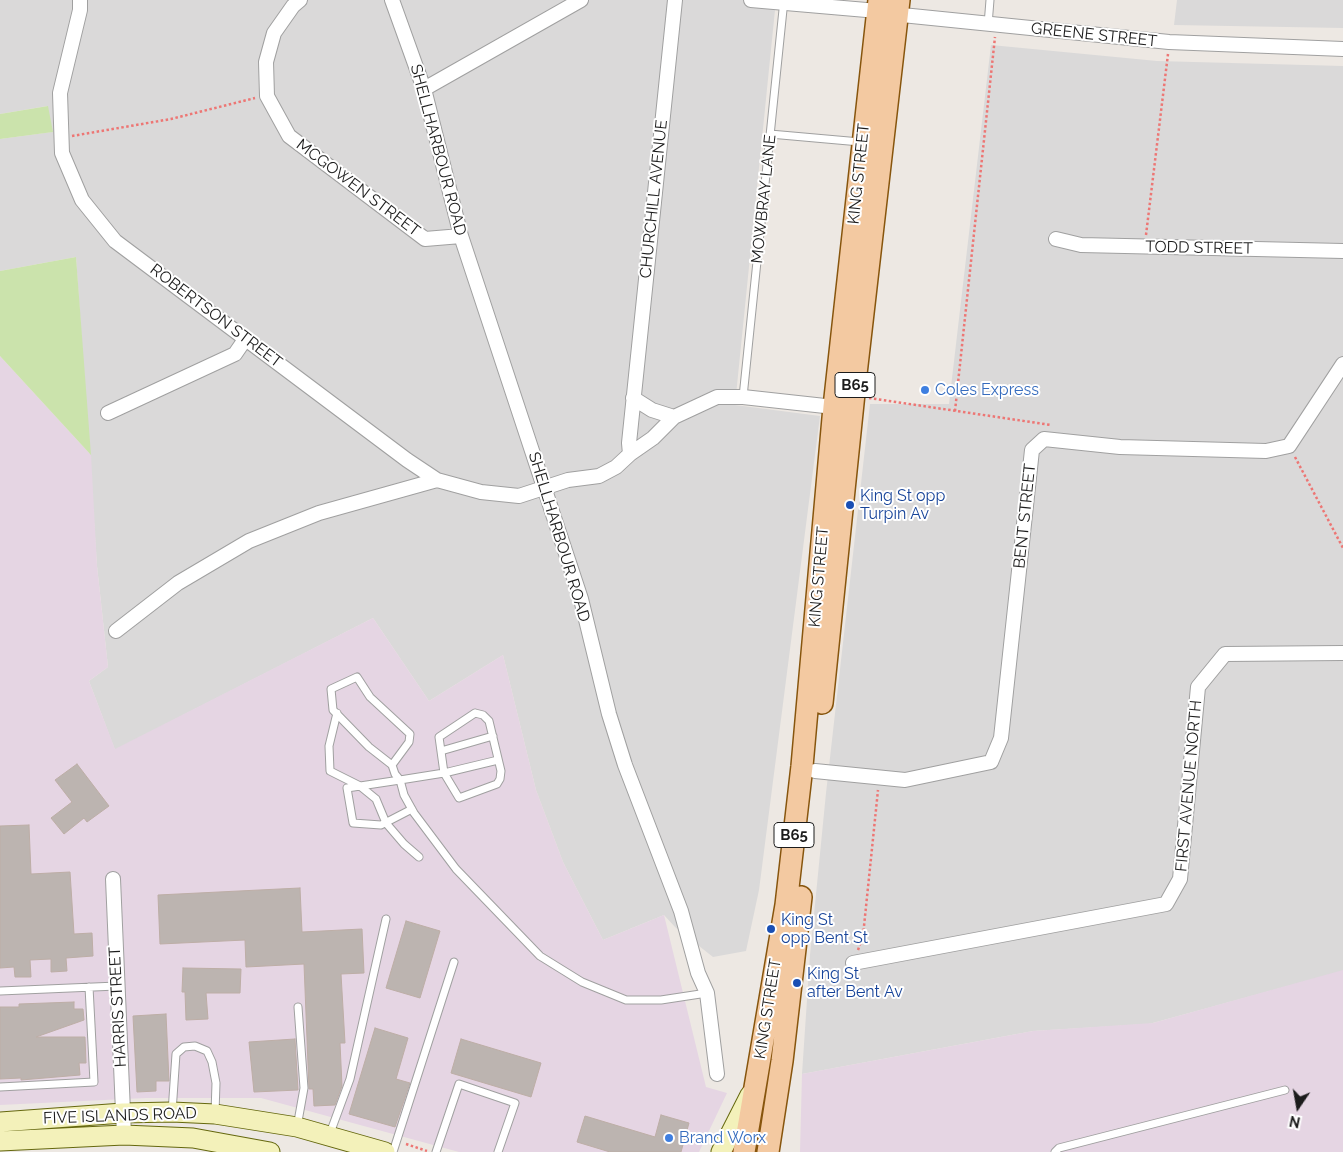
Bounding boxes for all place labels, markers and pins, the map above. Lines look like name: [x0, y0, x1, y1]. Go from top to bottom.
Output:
place label: Coles Express: [935, 380, 1039, 400]
marker: Coles Express: [919, 384, 931, 396]
place label: King St opp Turpin Av: [860, 486, 945, 524]
marker: King St opp Turpin Av: [844, 499, 856, 511]
place label: King St opp Bent St: [781, 910, 868, 948]
marker: King St opp Bent St: [765, 923, 777, 935]
place label: King St after Bent Av: [807, 964, 903, 1002]
marker: King St after Bent Av: [791, 977, 803, 989]
place label: Brand Worx: [679, 1128, 766, 1148]
marker: Brand Worx: [663, 1132, 675, 1144]

